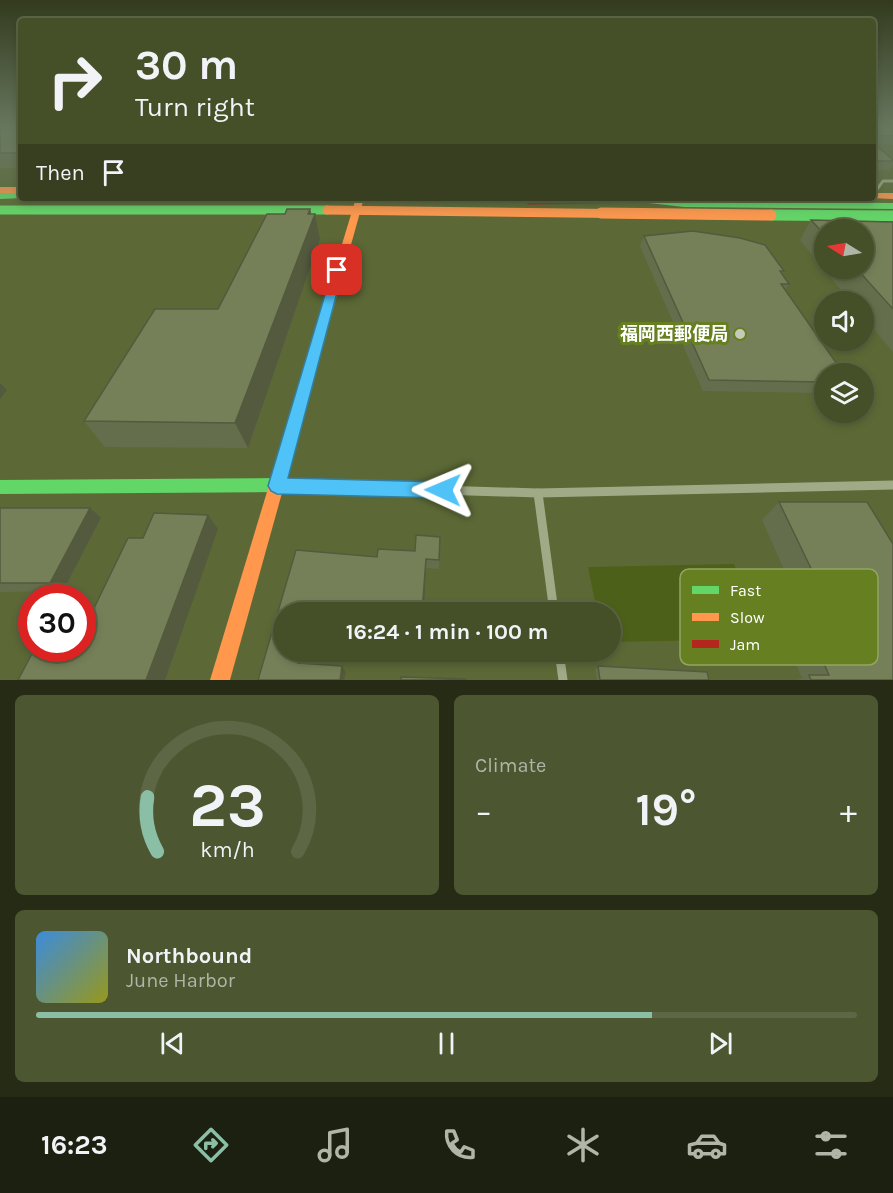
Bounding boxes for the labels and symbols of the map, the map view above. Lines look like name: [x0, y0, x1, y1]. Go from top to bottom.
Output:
north arrow: [814, 219, 874, 279]
pin: [311, 244, 362, 295]
place label: 福岡西郵便局: [620, 323, 728, 345]
marker: 福岡西郵便局: [733, 327, 747, 341]
position arrow: [411, 458, 475, 522]
legend: [680, 569, 878, 665]
text: Fast: [730, 581, 761, 600]
speed limit sign: 30: [18, 584, 96, 662]
text: Slow: [730, 608, 765, 627]
text: Jam: [730, 635, 760, 654]

